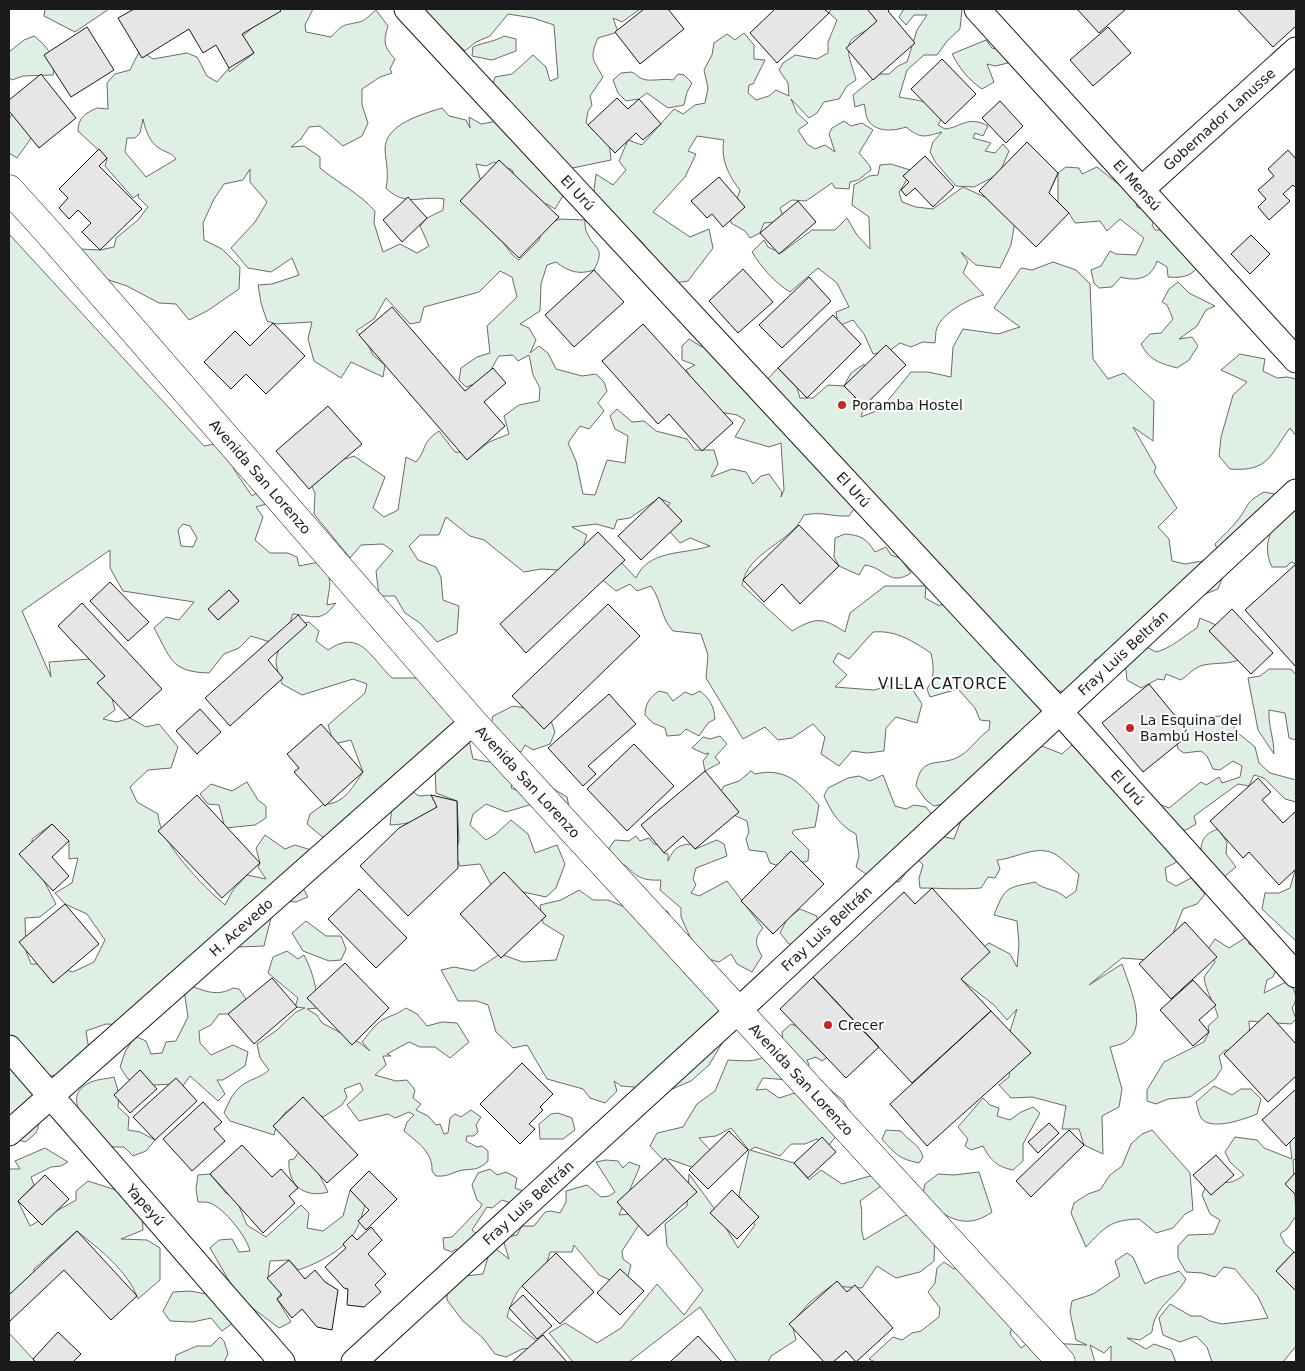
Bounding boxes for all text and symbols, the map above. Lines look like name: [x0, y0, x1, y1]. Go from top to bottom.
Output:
street label: Gobernador Lanusse: [1160, 65, 1278, 174]
street label: El Mensú: [1110, 156, 1164, 214]
street label: El Urú: [558, 172, 598, 214]
place label: Poramba Hostel: [852, 397, 963, 413]
marker: Poramba Hostel: [836, 399, 848, 411]
street label: Avenida San Lorenzo: [206, 416, 314, 537]
street label: El Urú: [833, 469, 874, 511]
street label: Fray Luis Beltrán: [1075, 607, 1171, 699]
district label: VILLA CATORCE: [878, 675, 1008, 693]
place label: La Esquina del Bambú Hostel: [1140, 712, 1242, 744]
marker: La Esquina del Bambú Hostel: [1124, 722, 1136, 734]
street label: Avenida San Lorenzo: [473, 723, 583, 841]
street label: El Urú: [1108, 767, 1148, 809]
street label: Fray Luis Beltrán: [778, 883, 875, 974]
street label: H. Acevedo: [206, 895, 276, 960]
place label: Crecer: [838, 1017, 884, 1033]
marker: Crecer: [822, 1019, 834, 1031]
street label: Avenida San Lorenzo: [746, 1020, 857, 1139]
street label: Fray Luis Beltrán: [480, 1157, 577, 1248]
street label: Yapeyú: [122, 1180, 168, 1229]

